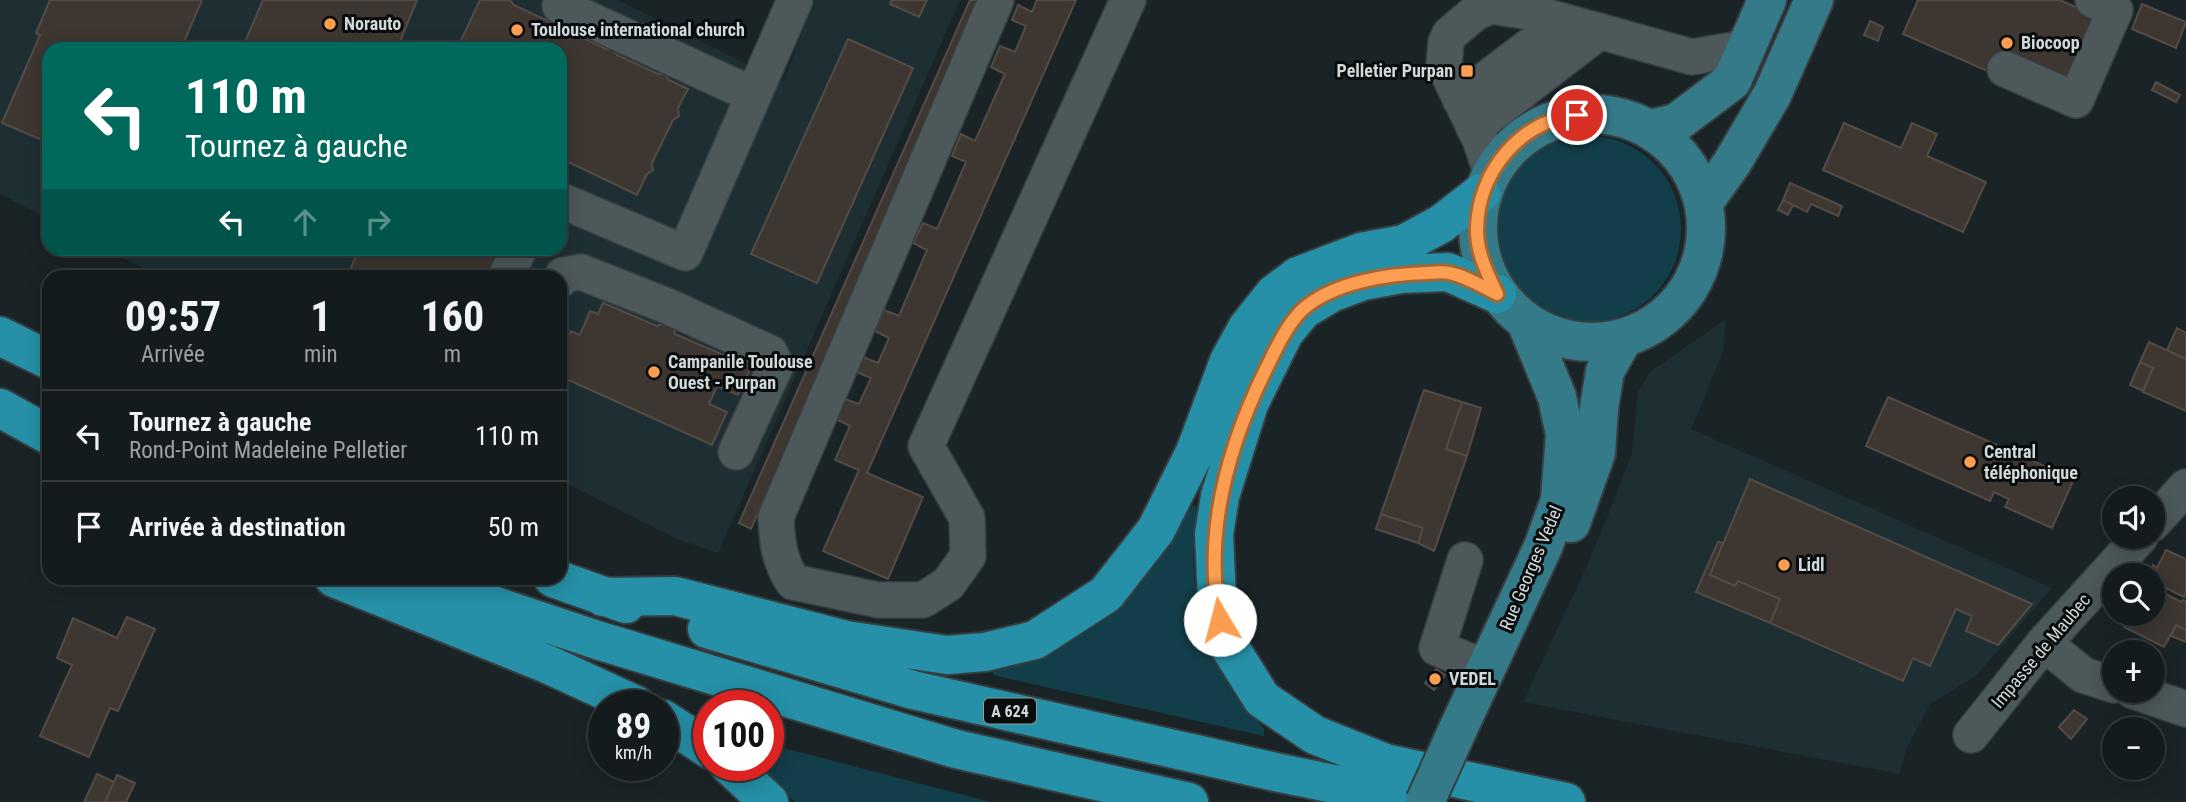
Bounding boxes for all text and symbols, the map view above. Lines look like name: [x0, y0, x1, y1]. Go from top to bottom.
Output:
place label: Norauto: [344, 13, 401, 34]
marker: Norauto: [322, 16, 338, 32]
place label: Toulouse international church: [531, 19, 745, 40]
marker: Toulouse international church: [509, 22, 525, 38]
place label: Biocoop: [2021, 32, 2080, 53]
marker: Biocoop: [1999, 35, 2015, 51]
place label: Pelletier Purpan: [1337, 60, 1453, 81]
marker: Pelletier Purpan: [1459, 63, 1475, 79]
text: 110 m: [185, 68, 307, 125]
icon: left: [70, 70, 161, 161]
pin: [1547, 85, 1607, 145]
icon: arrive: [1558, 96, 1596, 134]
text: Tournez à gauche: [185, 127, 408, 165]
icon: left: [213, 203, 251, 241]
icon: ahead: [286, 203, 324, 241]
icon: right: [359, 203, 397, 241]
text: 09:57: [125, 292, 221, 341]
text: 1: [310, 292, 331, 341]
text: 160: [420, 292, 484, 341]
text: Arrivée: [141, 341, 205, 368]
text: min: [304, 341, 338, 368]
text: m: [444, 341, 461, 368]
place label: Campanile Toulouse Ouest - Purpan: [668, 351, 813, 393]
marker: Campanile Toulouse Ouest - Purpan: [646, 364, 662, 380]
text: Tournez à gauche: [129, 407, 311, 437]
icon: left: [70, 417, 108, 455]
text: 110 m: [475, 421, 539, 451]
text: Rond-Point Madeleine Pelletier: [129, 437, 407, 464]
place label: Central téléphonique: [1984, 441, 2078, 483]
marker: Central téléphonique: [1962, 454, 1978, 470]
map controls: [2102, 486, 2165, 780]
button: sound: [2102, 486, 2165, 549]
street label: Rue Georges Vedel: [1495, 502, 1566, 633]
icon: arrive: [70, 508, 108, 546]
text: Arrivée à destination: [129, 512, 346, 542]
text: 50 m: [488, 512, 539, 542]
place label: Lidl: [1798, 554, 1825, 575]
marker: Lidl: [1776, 557, 1792, 573]
button: search: [2102, 563, 2165, 626]
position arrow: [1183, 583, 1257, 657]
street label: Impasse de Maubec: [1987, 589, 2094, 712]
button: +: [2102, 640, 2165, 703]
place label: VEDEL: [1449, 668, 1496, 689]
marker: VEDEL: [1427, 671, 1443, 687]
speed limit sign: 100: [693, 690, 784, 781]
road number: A 624: [984, 698, 1036, 724]
text: 89: [616, 706, 651, 747]
button: −: [2102, 717, 2165, 780]
text: km/h: [615, 742, 652, 763]

